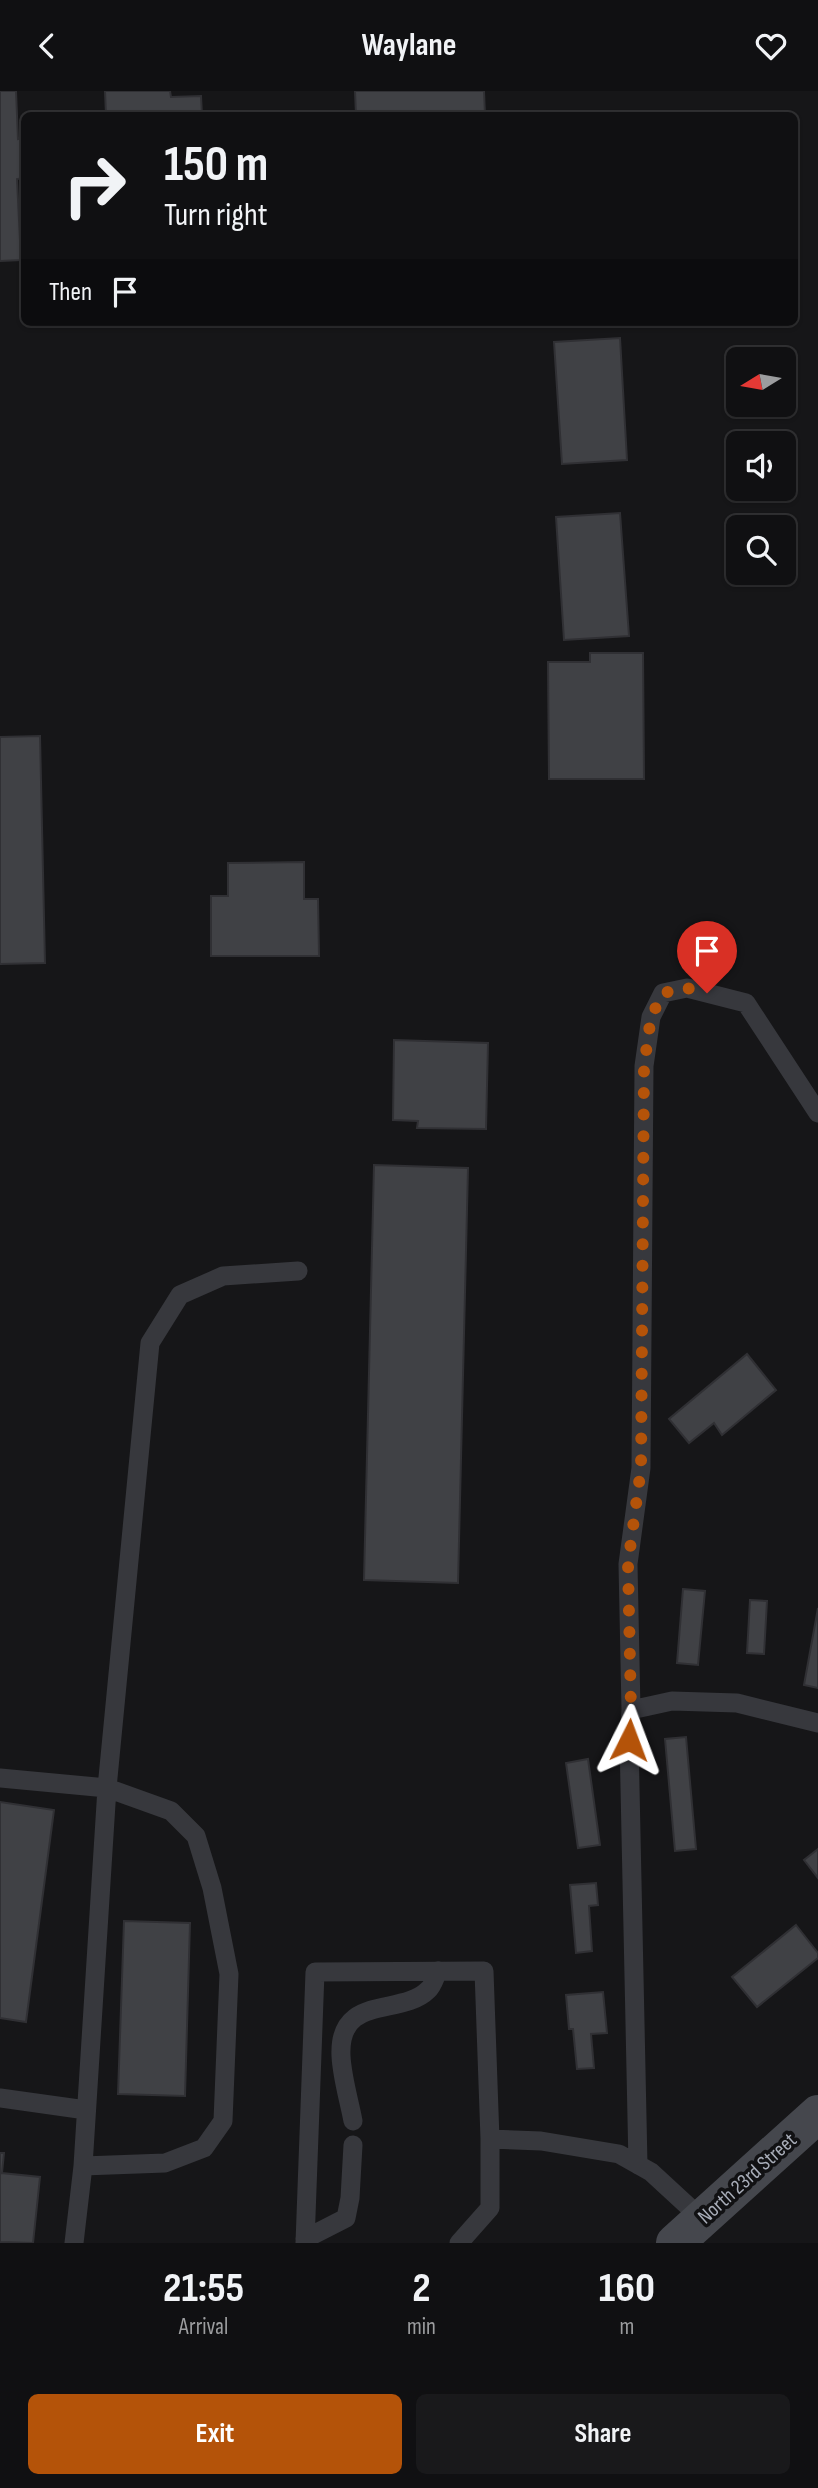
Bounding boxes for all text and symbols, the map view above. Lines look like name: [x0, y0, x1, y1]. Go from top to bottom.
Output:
text: Waylane: [361, 26, 457, 65]
icon: back: [28, 27, 66, 65]
icon: heart: [752, 27, 790, 65]
text: 150 m: [164, 136, 268, 195]
icon: right: [49, 140, 140, 231]
text: Turn right: [164, 196, 268, 235]
icon: arrive: [106, 273, 144, 311]
text: Then: [49, 277, 92, 308]
north arrow: [726, 347, 796, 417]
map controls: [726, 347, 796, 585]
button: sound: [726, 431, 796, 501]
button: search: [726, 515, 796, 585]
pin: [677, 921, 737, 993]
icon: arrive: [688, 932, 726, 970]
position arrow: [592, 1703, 666, 1777]
street label: North 23rd Street: [693, 2128, 802, 2229]
text: 21:55: [163, 2263, 244, 2314]
text: 2: [412, 2263, 431, 2314]
text: 160: [599, 2263, 655, 2314]
text: Arrival: [179, 2313, 228, 2341]
text: min: [407, 2313, 436, 2341]
text: m: [620, 2313, 634, 2341]
button: Exit: [28, 2394, 402, 2474]
button: Share: [416, 2394, 790, 2474]

